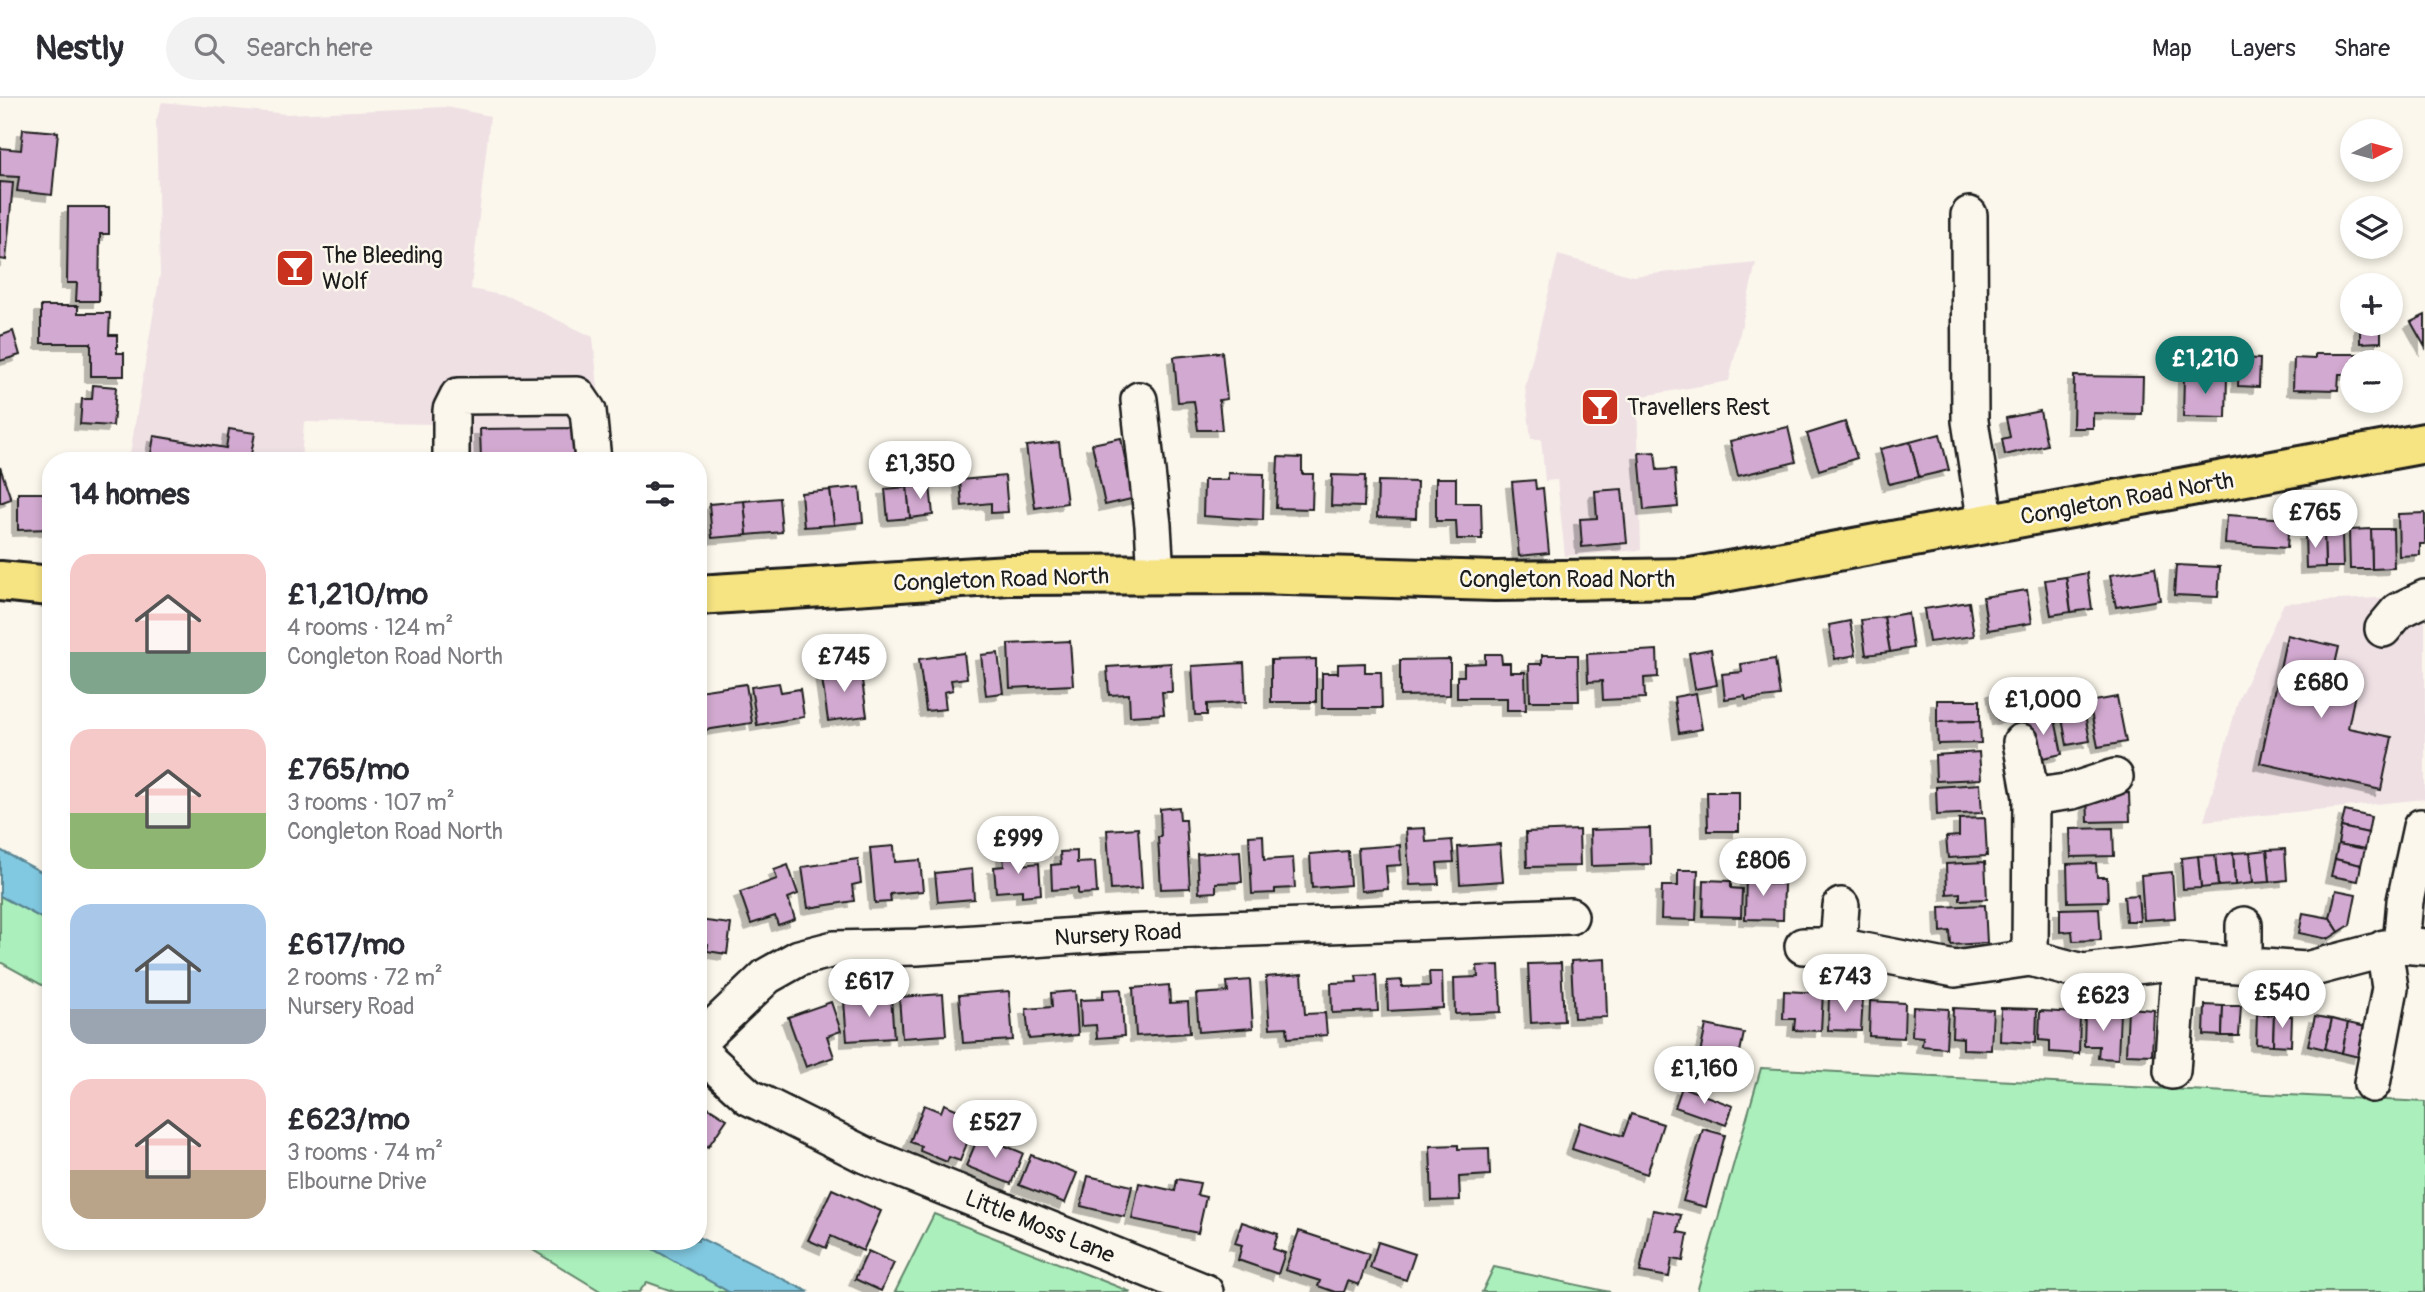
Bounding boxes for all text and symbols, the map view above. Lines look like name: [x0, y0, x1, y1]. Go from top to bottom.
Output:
search box: [166, 17, 656, 80]
text: Nestly: [35, 28, 124, 69]
icon: search: [190, 29, 228, 67]
text: Search here: [246, 32, 373, 64]
text: Map: [2152, 34, 2192, 63]
text: Layers: [2230, 34, 2296, 63]
text: Share: [2334, 34, 2390, 63]
north arrow: [2340, 119, 2403, 182]
map controls: [2340, 119, 2403, 413]
button: layers: [2340, 196, 2403, 259]
place label: The Bleeding Wolf: [322, 241, 443, 296]
bar icon: The Bleeding Wolf: [274, 247, 316, 289]
button: +: [2340, 273, 2403, 336]
pin: £1,210: [2148, 336, 2262, 396]
text: £1,210: [2171, 344, 2239, 373]
button: −: [2340, 350, 2403, 413]
bar icon: Travellers Rest: [1579, 386, 1621, 428]
place label: Travellers Rest: [1627, 393, 1770, 422]
pin: £1,350: [863, 442, 977, 501]
text: £1,350: [885, 449, 955, 478]
street label: Congleton Road North: [2018, 465, 2236, 532]
icon: filters: [641, 475, 679, 513]
text: 14 homes: [70, 476, 190, 513]
pin: £765: [2274, 490, 2356, 550]
text: £765: [2289, 498, 2341, 527]
street label: Congleton Road North: [893, 561, 1109, 598]
street label: Congleton Road North: [1459, 565, 1675, 594]
text: £1,210/mo: [287, 576, 428, 613]
icon: home: [126, 582, 210, 666]
text: 4 rooms · 124 m²: [287, 613, 453, 642]
pin: £745: [803, 634, 885, 694]
text: Congleton Road North: [287, 642, 503, 671]
text: £745: [818, 642, 870, 671]
pin: £680: [2280, 660, 2362, 720]
text: £680: [2293, 668, 2349, 697]
pin: £1,000: [1986, 678, 2100, 737]
text: £1,000: [2005, 685, 2081, 714]
text: £765/mo: [287, 751, 409, 788]
icon: home: [126, 757, 210, 841]
text: 3 rooms · 107 m²: [287, 788, 455, 817]
pin: £999: [977, 816, 1059, 876]
text: Congleton Road North: [287, 817, 503, 846]
text: £999: [993, 824, 1043, 853]
pin: £806: [1722, 838, 1804, 898]
text: £806: [1735, 846, 1791, 875]
street label: Nursery Road: [1054, 917, 1183, 952]
text: £617/mo: [287, 926, 405, 963]
icon: home: [126, 932, 210, 1016]
pin: £743: [1804, 954, 1886, 1014]
pin: £617: [828, 960, 910, 1019]
text: £743: [1818, 962, 1872, 991]
text: 2 rooms · 72 m²: [287, 963, 443, 992]
text: £617: [844, 967, 894, 996]
pin: £540: [2241, 970, 2323, 1030]
pin: £623: [2062, 974, 2144, 1033]
text: £540: [2254, 978, 2310, 1007]
text: £623: [2076, 981, 2130, 1010]
text: Nursery Road: [287, 992, 415, 1021]
pin: £1,160: [1647, 1046, 1761, 1106]
text: £1,160: [1670, 1054, 1738, 1083]
pin: £527: [954, 1100, 1036, 1160]
text: £623/mo: [287, 1101, 410, 1138]
icon: home: [126, 1107, 210, 1191]
text: £527: [969, 1108, 1021, 1137]
text: 3 rooms · 74 m²: [287, 1138, 443, 1167]
text: Elbourne Drive: [287, 1167, 426, 1196]
street label: Little Moss Lane: [961, 1183, 1120, 1270]

